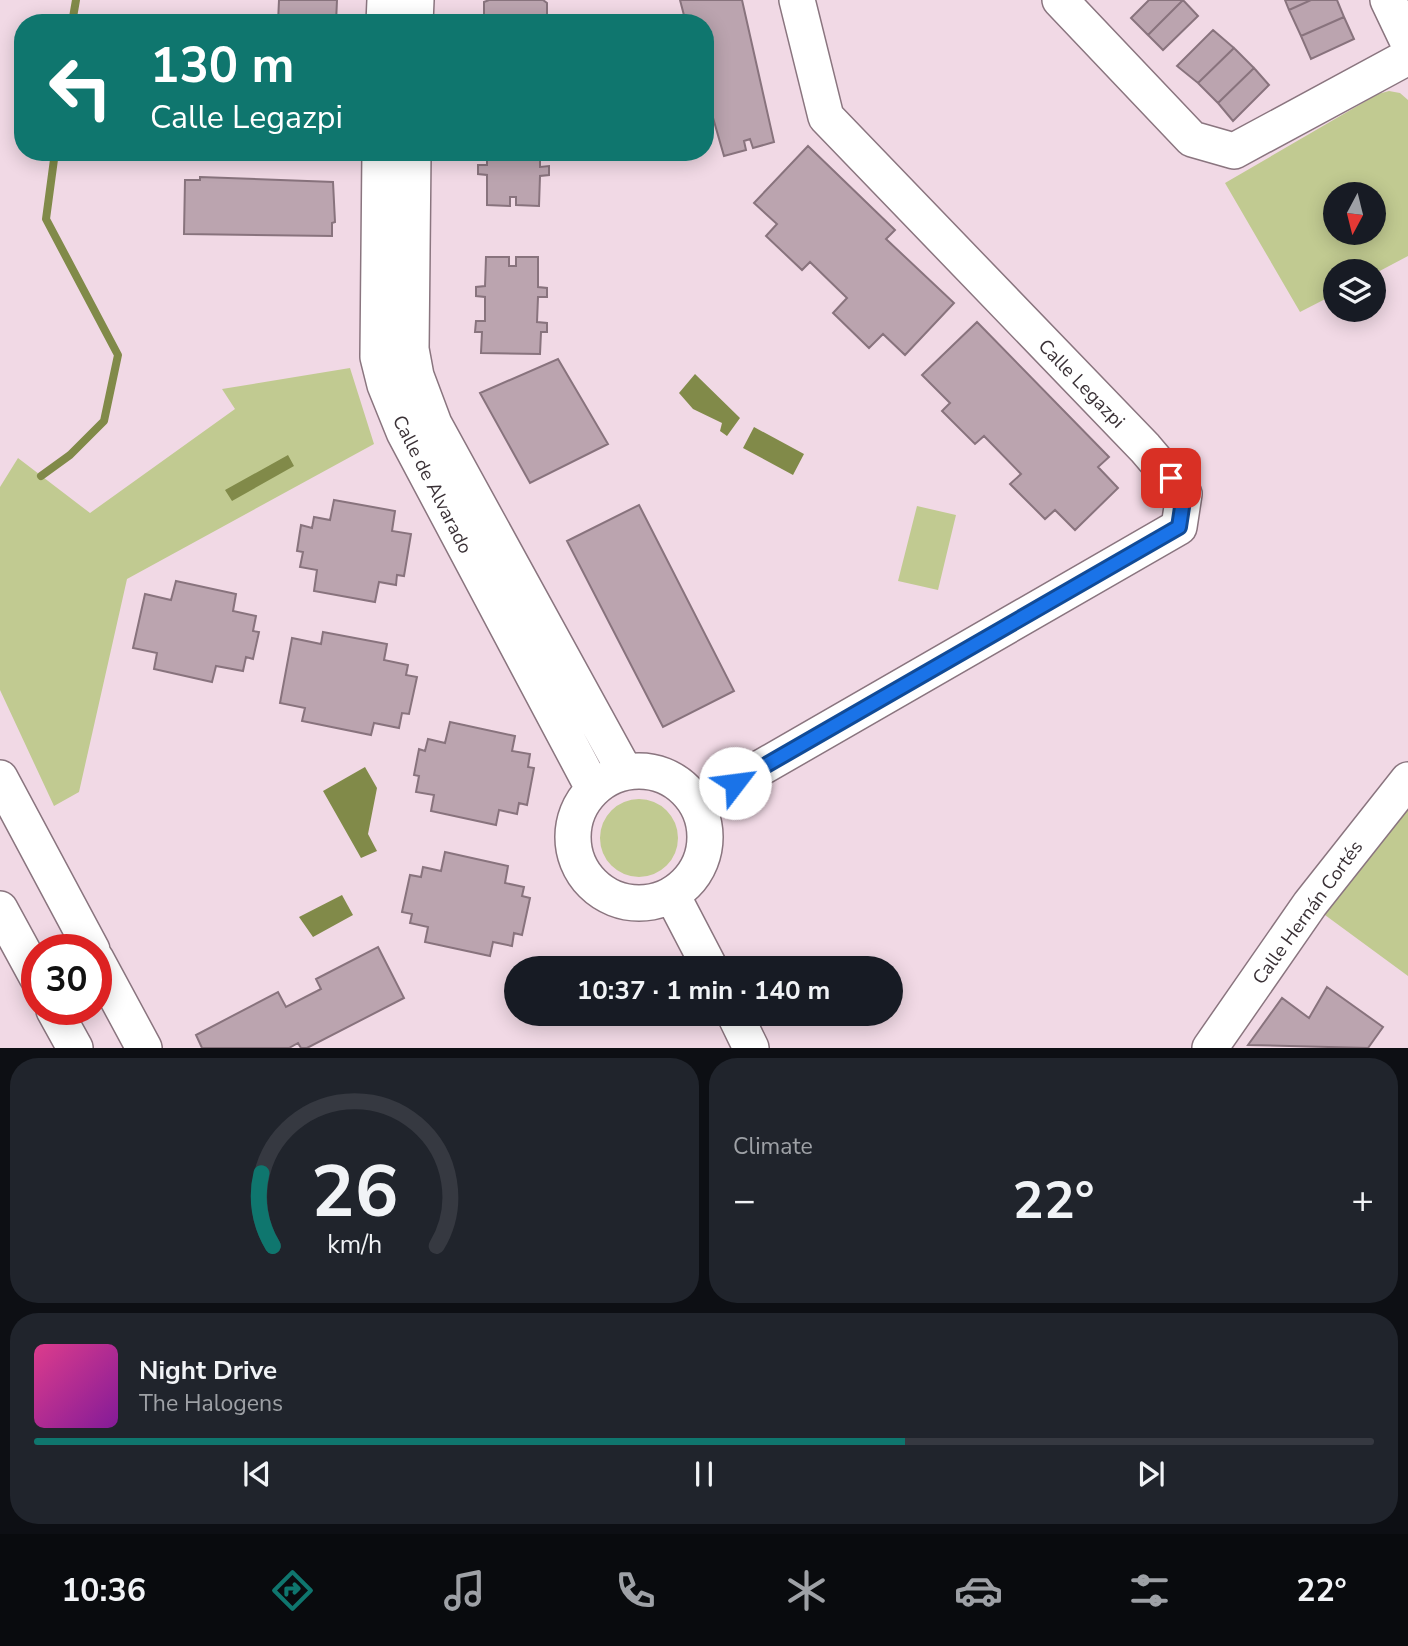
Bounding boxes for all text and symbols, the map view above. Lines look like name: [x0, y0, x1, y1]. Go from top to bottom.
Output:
text: 130 m: [150, 32, 294, 99]
icon: left: [35, 42, 126, 133]
text: Calle Legazpi: [150, 96, 343, 139]
north arrow: [1323, 182, 1386, 245]
map controls: [1323, 182, 1386, 322]
button: layers: [1323, 259, 1386, 322]
street label: Calle Legazpi: [1032, 333, 1130, 434]
street label: Calle de Alvarado: [386, 411, 478, 558]
pin: [1141, 448, 1201, 508]
icon: arrive: [1152, 459, 1190, 497]
position arrow: [698, 746, 772, 820]
street label: Calle Hernán Cortés: [1247, 835, 1369, 990]
speed limit sign: 30: [21, 934, 112, 1025]
text: 10:37 · 1 min · 140 m: [577, 973, 830, 1008]
text: Climate: [733, 1131, 813, 1162]
text: 26: [311, 1143, 398, 1243]
text: 22°: [1012, 1165, 1095, 1236]
text: −: [733, 1175, 756, 1226]
text: +: [1351, 1175, 1374, 1226]
text: km/h: [327, 1228, 382, 1262]
text: Night Drive: [139, 1353, 277, 1388]
text: The Halogens: [139, 1388, 283, 1419]
icon: previous: [238, 1455, 276, 1493]
icon: pause: [685, 1455, 723, 1493]
icon: next: [1132, 1455, 1170, 1493]
icon: directions: [268, 1566, 317, 1615]
icon: music: [440, 1566, 489, 1615]
icon: phone: [611, 1566, 660, 1615]
icon: climate: [782, 1566, 831, 1615]
icon: car: [954, 1566, 1003, 1615]
icon: filters: [1125, 1566, 1174, 1615]
text: 10:36: [61, 1569, 146, 1612]
text: 22°: [1296, 1569, 1347, 1612]

